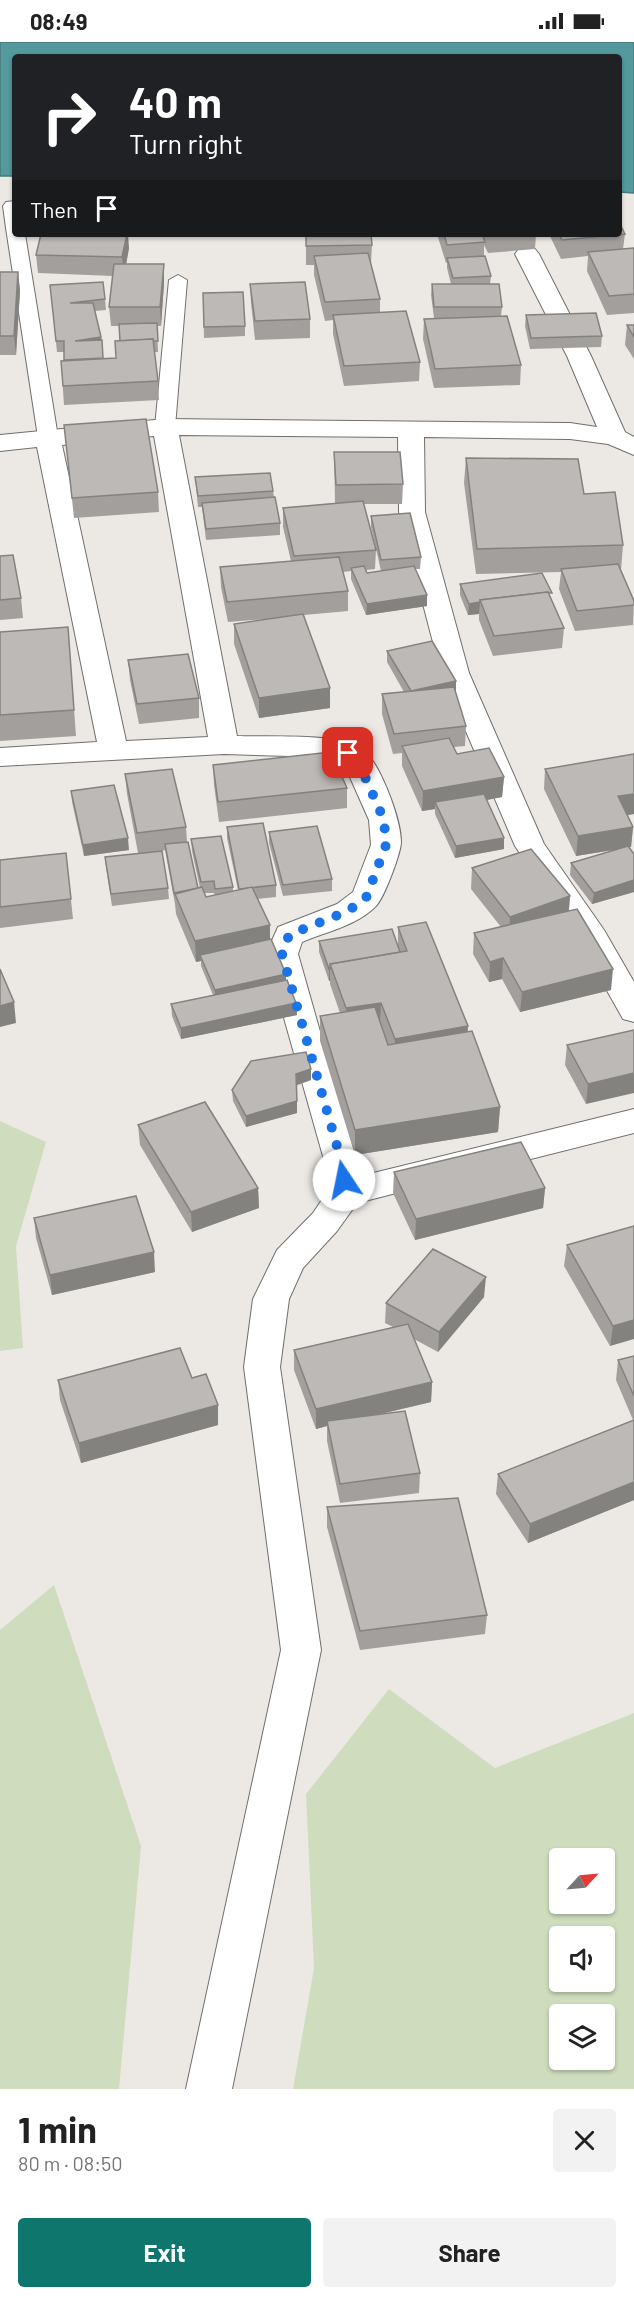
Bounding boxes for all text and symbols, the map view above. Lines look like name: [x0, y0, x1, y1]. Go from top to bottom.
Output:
text: 08:49: [30, 8, 87, 34]
text: 40 m: [129, 76, 222, 126]
icon: right: [30, 78, 108, 156]
text: Turn right: [129, 127, 243, 159]
icon: arrive: [90, 192, 123, 225]
text: Then: [30, 196, 78, 222]
pin: [322, 727, 373, 778]
icon: arrive: [331, 736, 364, 769]
position arrow: [312, 1148, 376, 1212]
north arrow: [549, 1848, 615, 1914]
map controls: [549, 1848, 615, 2070]
button: sound: [549, 1926, 615, 1992]
button: layers: [549, 2004, 615, 2070]
text: 1 min: [18, 2107, 97, 2150]
button: close: [553, 2109, 616, 2172]
text: 80 m · 08:50: [18, 2151, 123, 2175]
button: Exit: [18, 2218, 311, 2287]
button: Share: [323, 2218, 616, 2287]

